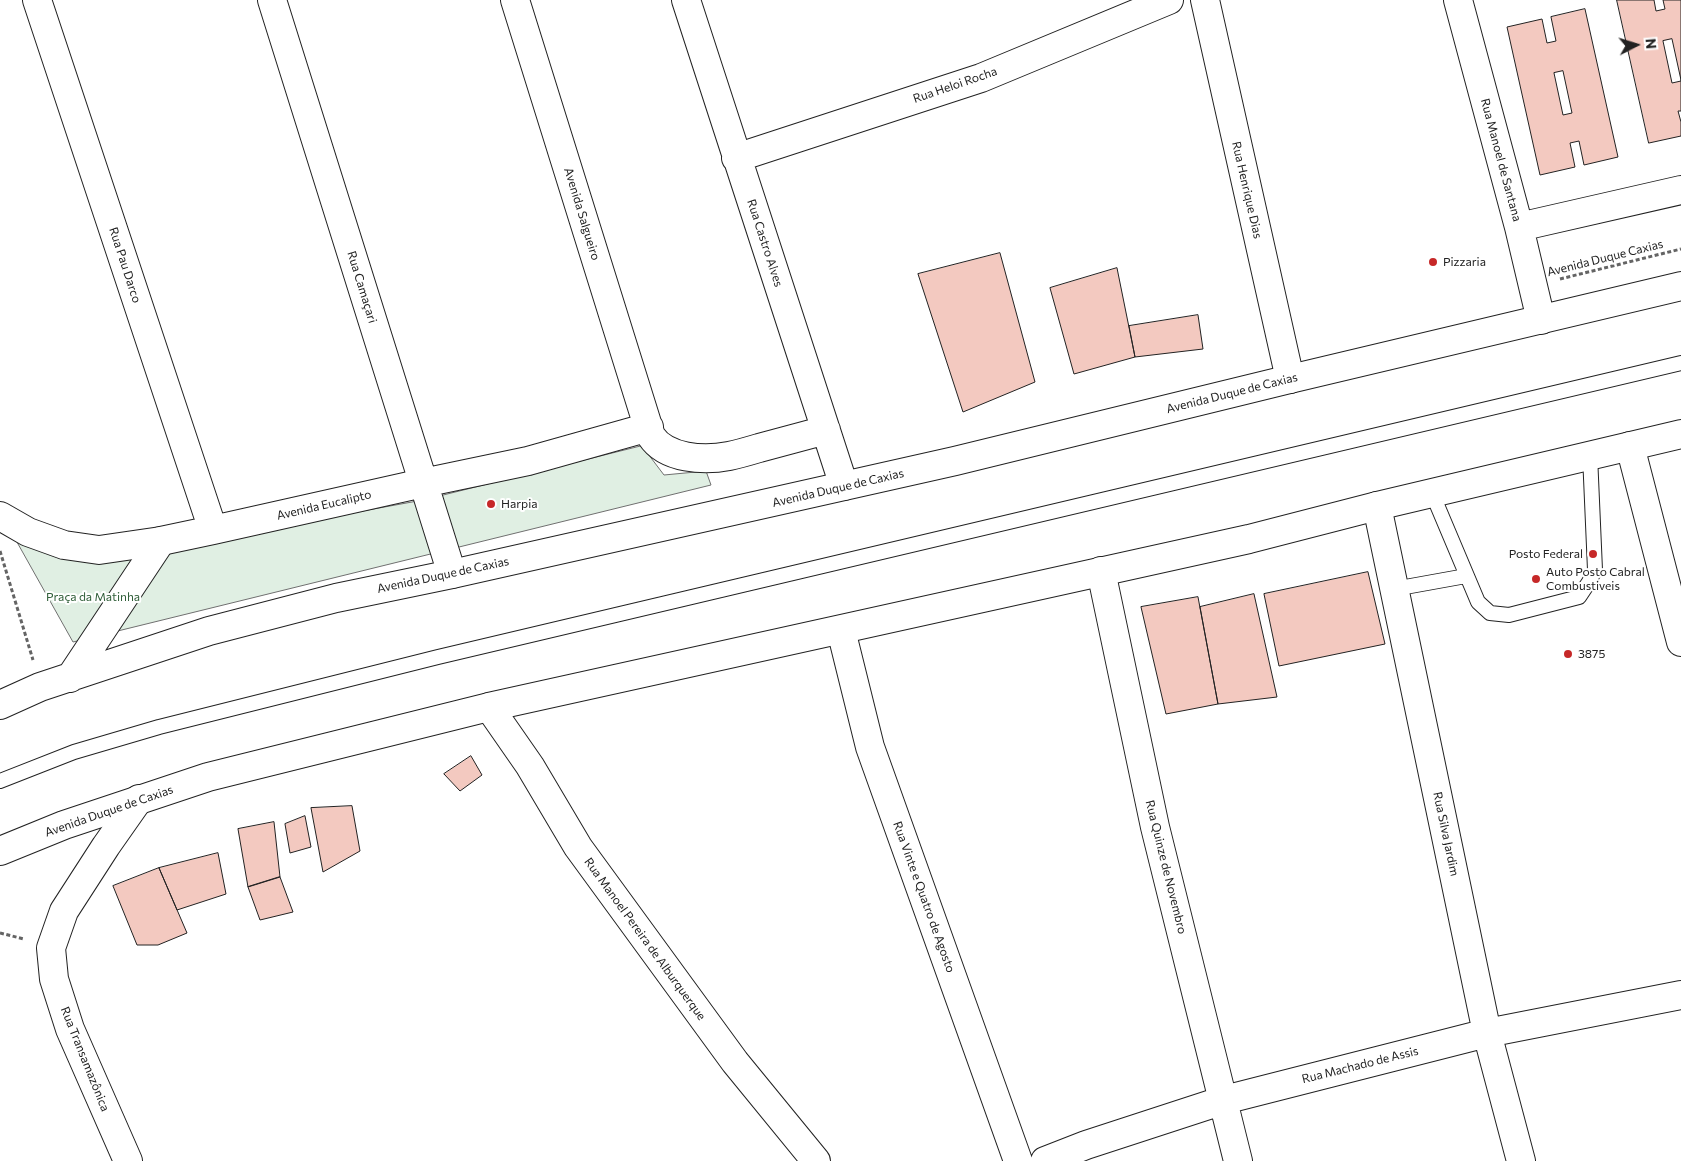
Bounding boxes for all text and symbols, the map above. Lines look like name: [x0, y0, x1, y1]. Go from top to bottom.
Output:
north arrow: [1611, 20, 1661, 70]
text: N: [1643, 38, 1660, 50]
street label: Rua Heloi Rocha: [911, 64, 999, 106]
street label: Rua Manoel de Santana: [1478, 97, 1524, 223]
street label: Rua Henrique Dias: [1229, 140, 1265, 240]
street label: Avenida Salgueiro: [561, 166, 603, 262]
street label: Rua Castro Alves: [744, 197, 786, 289]
street label: Rua Pau Darco: [106, 225, 144, 305]
street label: Avenida Duque Caxias: [1545, 237, 1665, 279]
street label: Rua Camaçari: [344, 249, 380, 325]
place label: Pizzaria: [1443, 255, 1486, 269]
marker: Pizzaria: [1427, 256, 1439, 268]
street label: Avenida Duque de Caxias: [1165, 370, 1299, 416]
street label: Avenida Duque de Caxias: [771, 466, 905, 510]
street label: Avenida Eucalipto: [275, 487, 373, 523]
place label: Harpia: [501, 497, 538, 511]
marker: Harpia: [485, 498, 497, 510]
place label: Posto Federal: [1509, 547, 1583, 561]
marker: Posto Federal: [1587, 548, 1599, 560]
street label: Avenida Duque de Caxias: [376, 554, 510, 596]
place label: Auto Posto Cabral Combustiveis: [1546, 565, 1645, 593]
marker: Auto Posto Cabral Combustiveis: [1530, 573, 1542, 585]
park label: Praça da Matinha: [46, 590, 140, 604]
place label: 3875: [1578, 647, 1605, 661]
marker: 3875: [1562, 648, 1574, 660]
street label: Avenida Duque de Caxias: [43, 782, 175, 840]
street label: Rua Silva Jardim: [1430, 791, 1462, 877]
street label: Rua Quinze de Novembro: [1142, 799, 1190, 935]
street label: Rua Vinte e Quatro de Agosto: [890, 819, 958, 975]
street label: Rua Manoel Pereira de Alburquerque: [581, 855, 709, 1023]
street label: Rua Transamazônica: [57, 1005, 113, 1113]
street label: Rua Machado de Assis: [1300, 1044, 1420, 1086]

